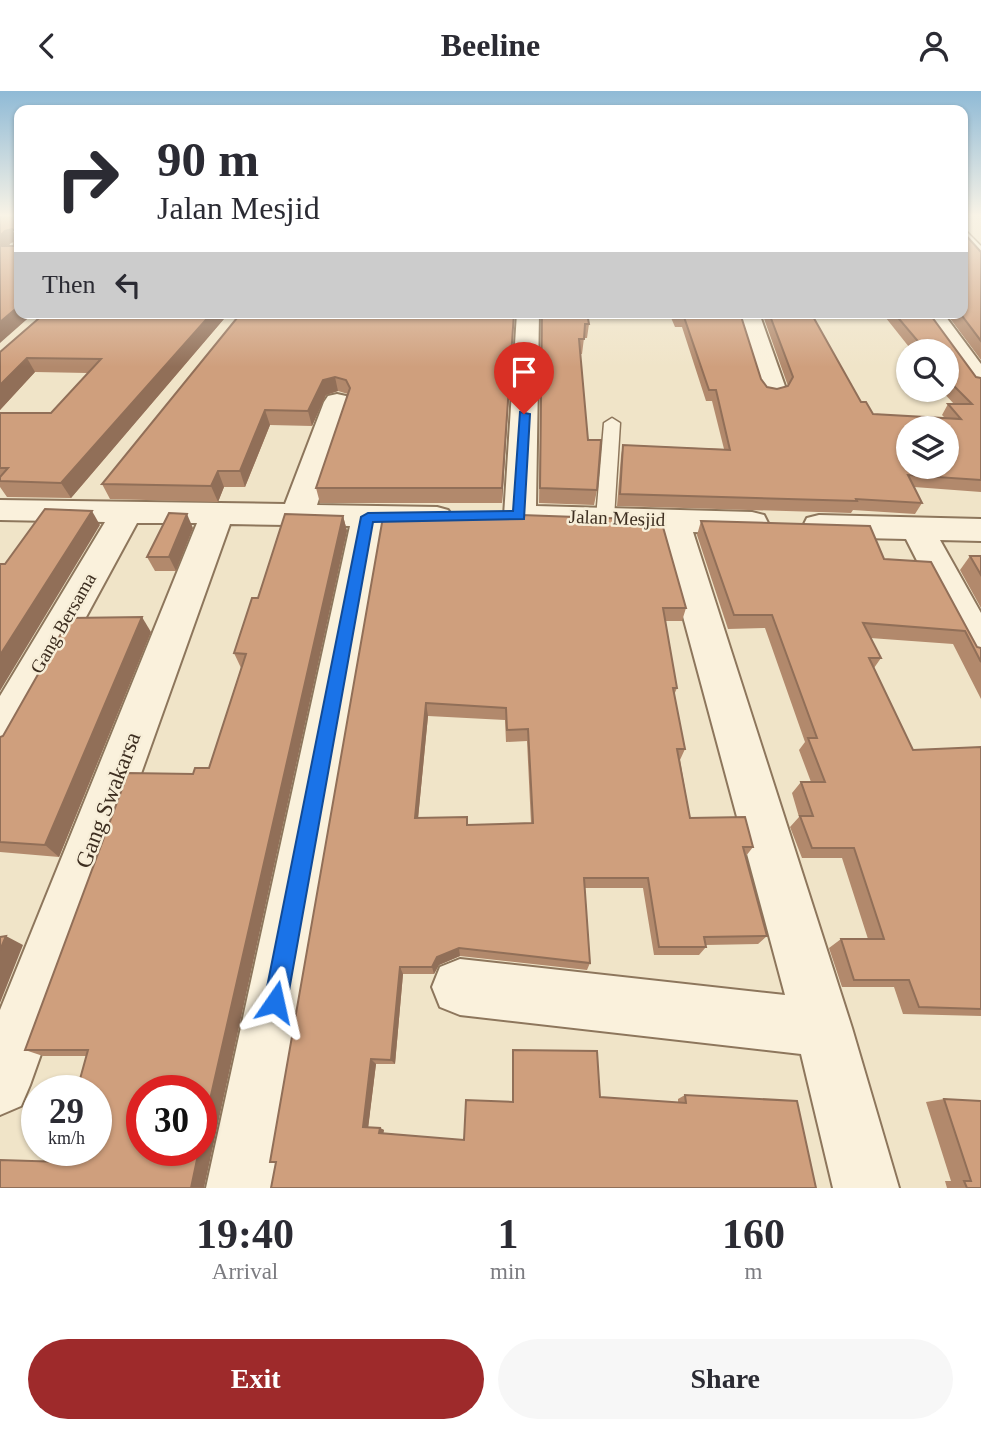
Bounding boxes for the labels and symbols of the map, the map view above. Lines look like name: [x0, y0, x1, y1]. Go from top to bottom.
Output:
pin: [494, 342, 554, 414]
street label: Jalan Mesjid: [568, 506, 666, 530]
street label: Gang Bersama: [26, 569, 100, 677]
street label: Gang Swakarsa: [71, 728, 145, 872]
position arrow: [238, 965, 312, 1039]
speed limit sign: 30: [126, 1075, 217, 1166]

